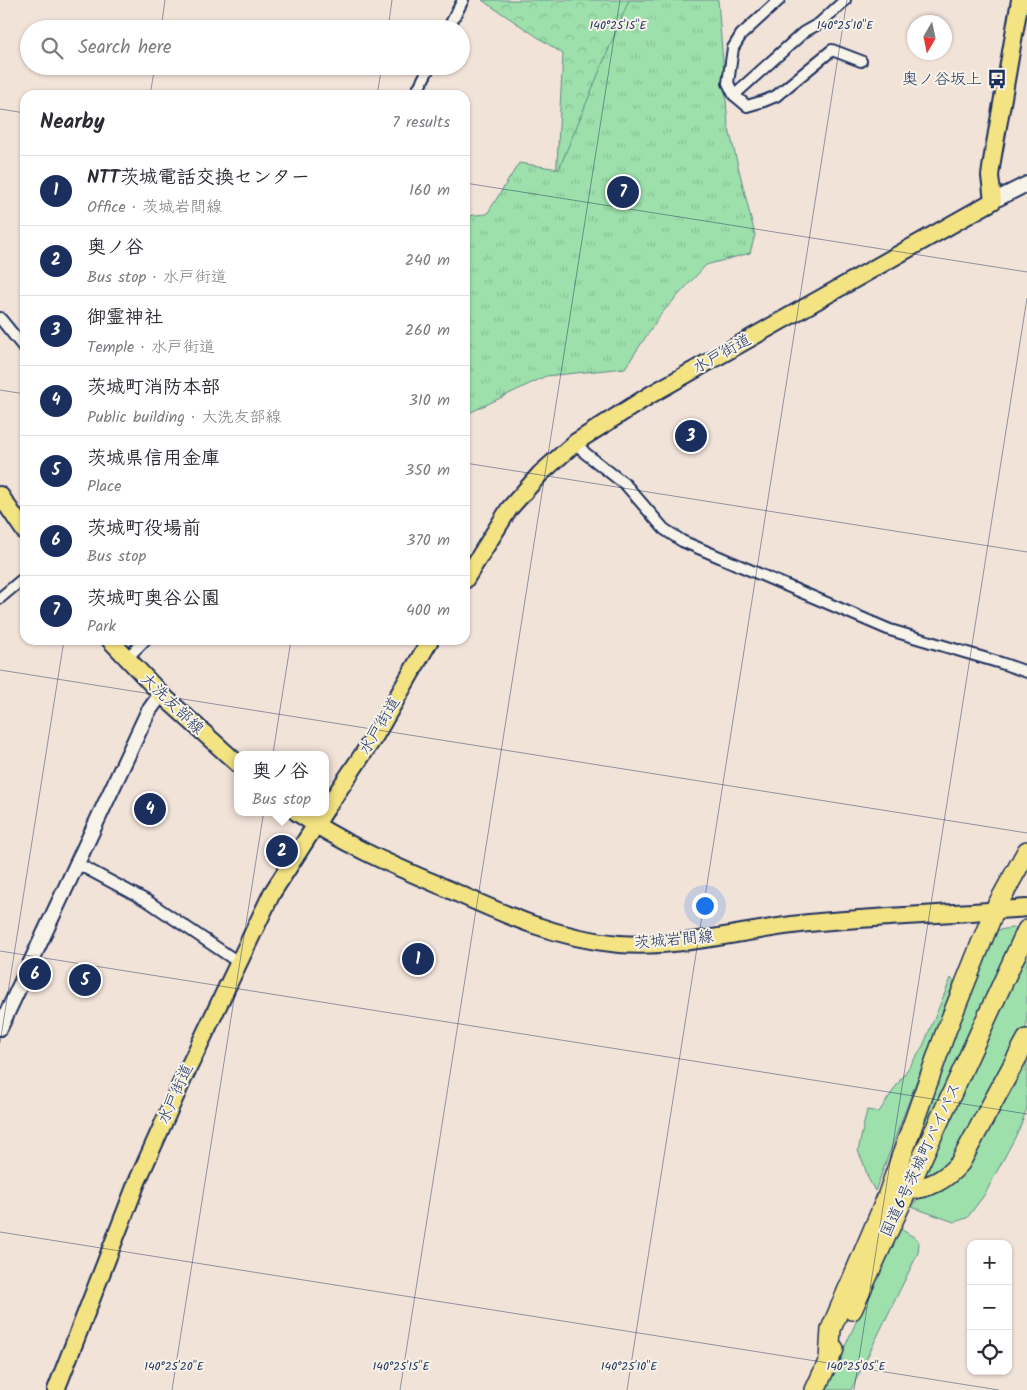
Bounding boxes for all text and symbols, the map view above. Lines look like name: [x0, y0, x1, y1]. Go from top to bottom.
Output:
north arrow: [907, 15, 952, 60]
text: 140°25'15"E: [590, 16, 647, 35]
text: 140°25'10"E: [817, 16, 874, 35]
search box: [20, 20, 470, 75]
text: Search here: [78, 33, 172, 63]
icon: search: [38, 34, 66, 62]
place label: 奥ノ谷坂上: [902, 67, 982, 92]
bus stop icon: 奥ノ谷坂上: [986, 68, 1008, 90]
text: Nearby: [40, 106, 105, 139]
text: 7 results: [392, 110, 450, 135]
text: NTT茨城電話交換センター: [87, 163, 310, 193]
pin: 7: [607, 173, 639, 211]
text: 1: [54, 178, 58, 203]
text: 160 m: [409, 178, 450, 203]
text: Office · 茨城岩間線: [87, 195, 222, 220]
text: 奥ノ谷: [87, 233, 144, 263]
text: 2: [51, 248, 61, 273]
text: 240 m: [405, 248, 450, 273]
text: Bus stop · 水戸街道: [87, 265, 227, 290]
text: 御霊神社: [87, 303, 163, 333]
text: 3: [52, 318, 60, 343]
text: 260 m: [405, 318, 450, 343]
street label: 水戸街道: [688, 328, 756, 380]
text: Temple · 水戸街道: [87, 335, 215, 360]
text: 茨城町消防本部: [87, 373, 220, 403]
text: 4: [52, 388, 60, 413]
text: 310 m: [409, 388, 450, 413]
text: Public building · 大洗友部線: [87, 405, 281, 430]
pin: 3: [675, 417, 707, 455]
text: 茨城県信用金庫: [87, 444, 220, 474]
text: 5: [52, 458, 60, 483]
text: 350 m: [405, 458, 450, 483]
text: Place: [87, 474, 121, 499]
text: 茨城町役場前: [87, 514, 201, 544]
text: 6: [52, 528, 60, 553]
text: 370 m: [406, 528, 450, 553]
text: Bus stop: [87, 544, 146, 569]
text: 茨城町奥谷公園: [87, 584, 220, 614]
text: 7: [52, 598, 60, 623]
text: 400 m: [406, 598, 450, 623]
text: Park: [87, 614, 116, 639]
street label: 大洗友部線: [135, 667, 209, 741]
street label: 水戸街道: [353, 692, 407, 760]
popup: [234, 751, 329, 816]
text: 奥ノ谷: [252, 757, 309, 787]
text: Bus stop: [252, 787, 311, 812]
pin: 4: [134, 790, 166, 828]
pin: 2: [266, 832, 298, 870]
your location: [692, 893, 718, 919]
street label: 茨城岩間線: [633, 924, 715, 956]
pin: 1: [402, 940, 434, 978]
pin: 6: [19, 955, 51, 993]
pin: 5: [69, 961, 101, 999]
street label: 水戸街道: [152, 1060, 200, 1128]
street label: 国道6号茨城町バイパス: [874, 1078, 968, 1242]
map controls: [967, 1240, 1012, 1375]
button: +: [967, 1240, 1012, 1285]
button: −: [967, 1285, 1012, 1330]
button: locate: [967, 1330, 1012, 1375]
text: 140°25'20"E: [144, 1357, 205, 1376]
text: 140°25'15"E: [373, 1357, 430, 1376]
text: 140°25'10"E: [601, 1357, 658, 1376]
text: 140°25'05"E: [826, 1357, 886, 1376]

